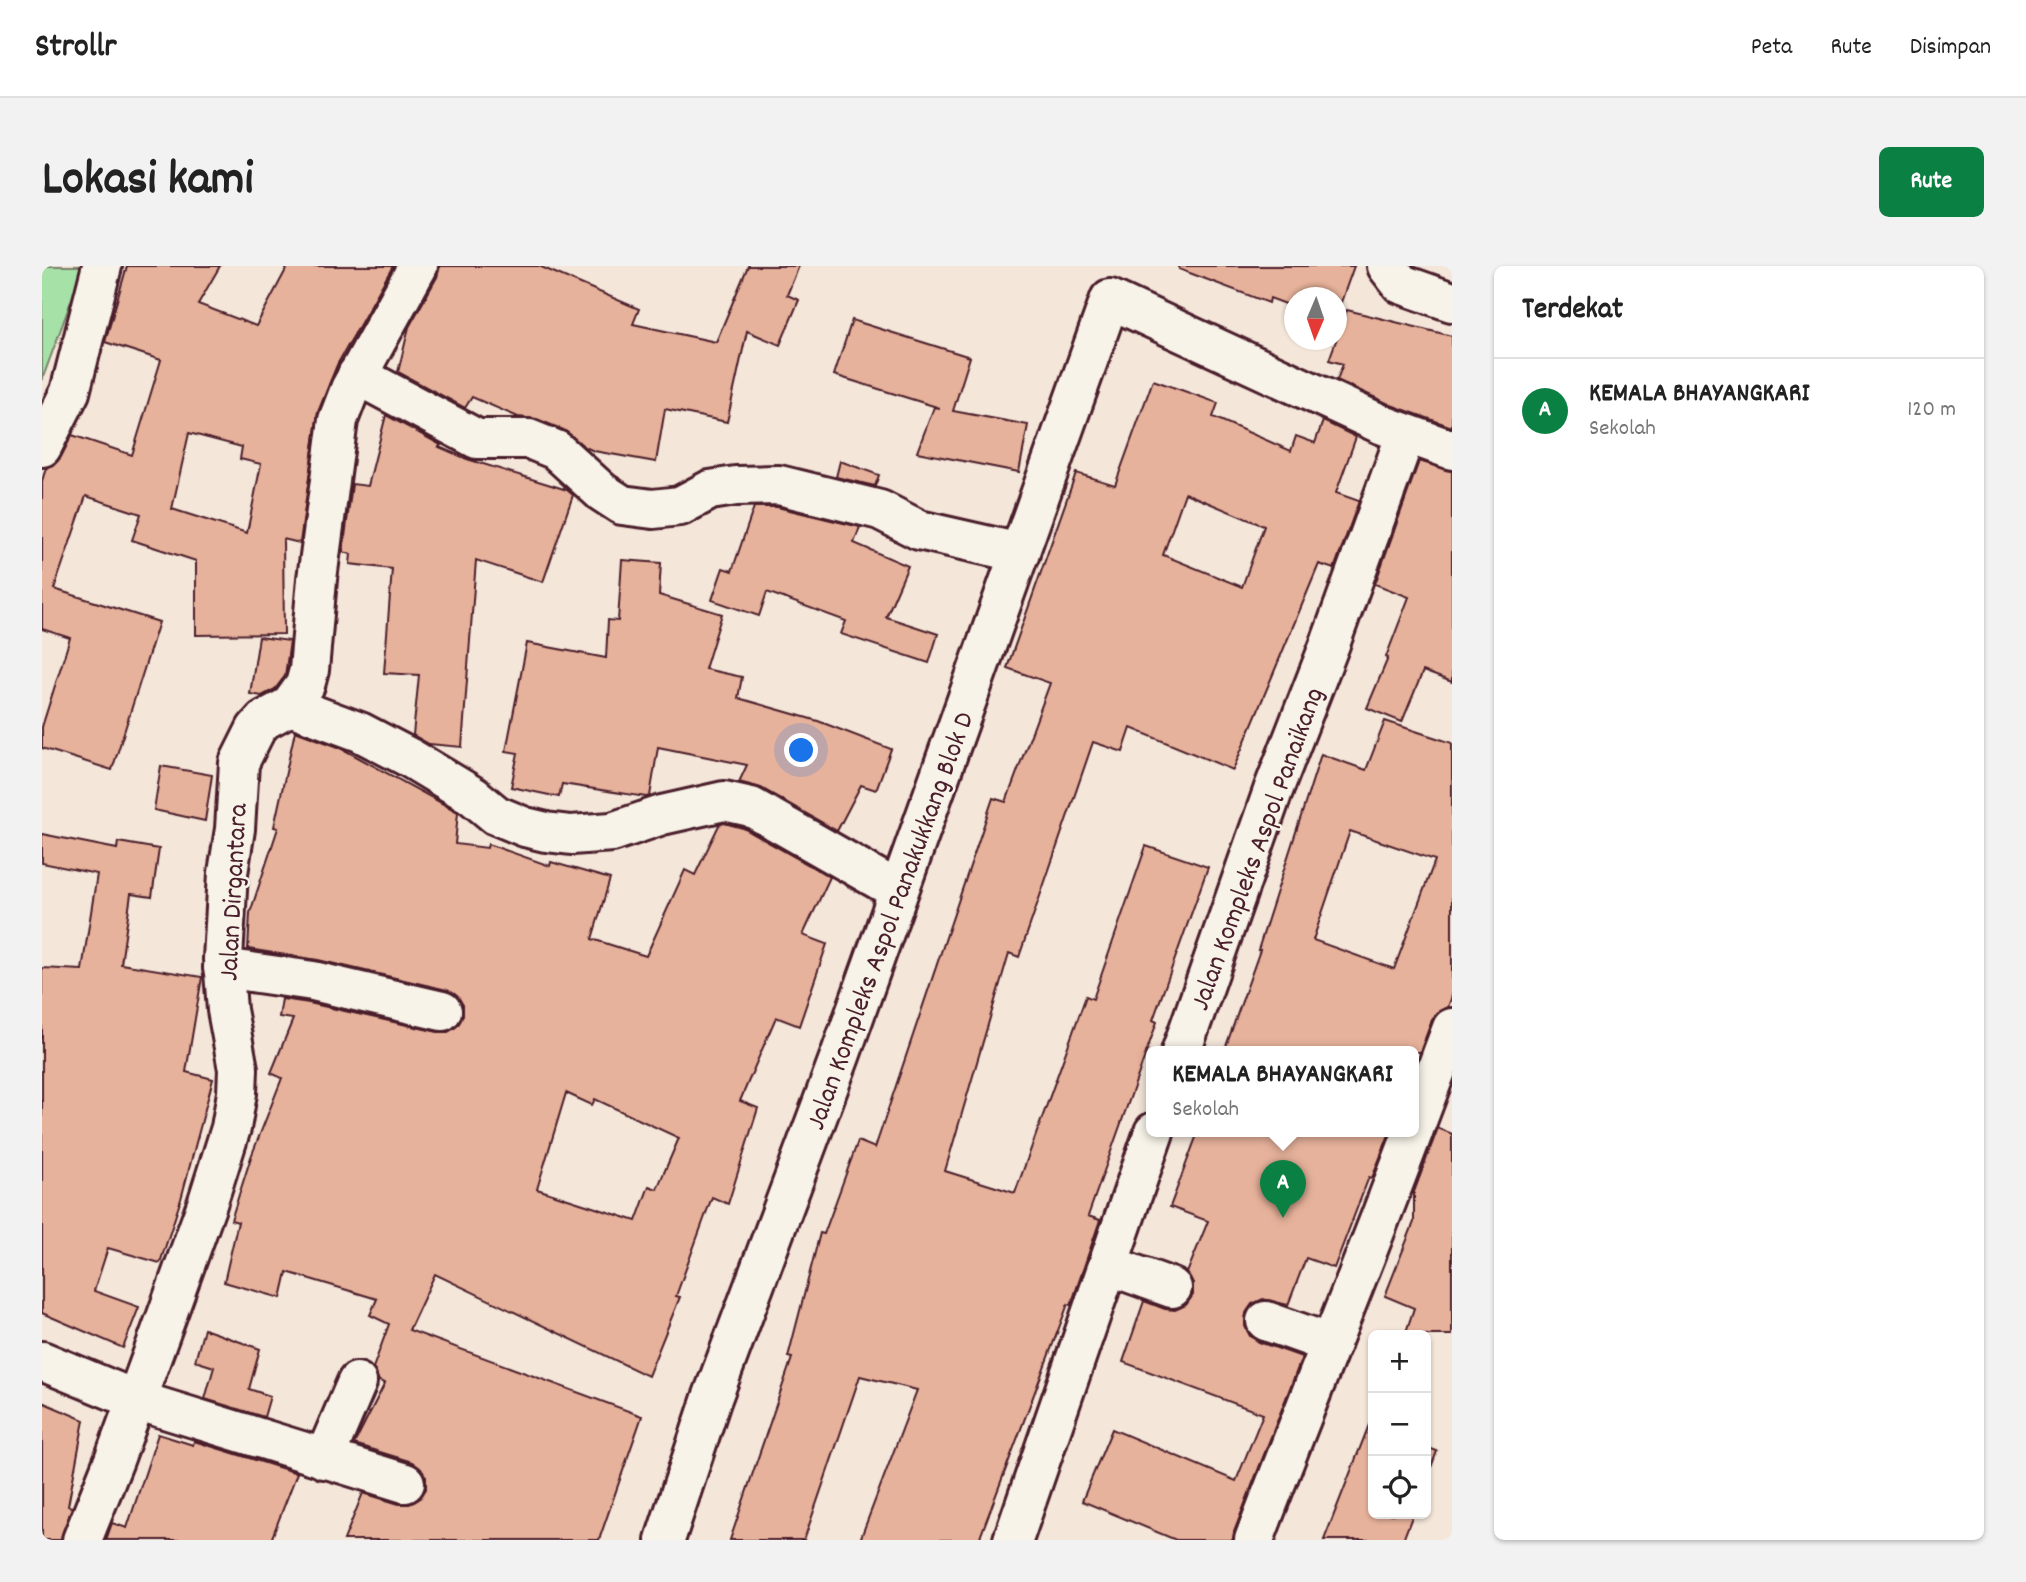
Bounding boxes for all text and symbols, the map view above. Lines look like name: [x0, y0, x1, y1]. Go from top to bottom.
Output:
text: Strollr: [35, 25, 117, 72]
text: Peta: [1751, 31, 1792, 65]
text: Rute: [1830, 31, 1872, 65]
text: Disimpan: [1910, 31, 1991, 65]
text: Lokasi kami: [42, 147, 253, 217]
button: Rute: [1879, 147, 1984, 217]
north arrow: [1284, 287, 1347, 350]
text: Terdekat: [1522, 290, 1623, 333]
text: KEMALA BHAYANGKARI: [1589, 376, 1809, 413]
text: A: [1539, 394, 1551, 427]
text: 120 m: [1907, 394, 1956, 427]
text: Sekolah: [1589, 413, 1656, 446]
street label: Jalan Kompleks Aspol Panaikang: [1183, 683, 1337, 1017]
street label: Jalan Kompleks Aspol Panakukkang Blok D: [798, 707, 987, 1136]
your location: [784, 733, 818, 767]
street label: Jalan Dirgantara: [211, 802, 261, 982]
popup: [1146, 1046, 1419, 1137]
text: KEMALA BHAYANGKARI: [1172, 1057, 1393, 1094]
text: Sekolah: [1172, 1094, 1239, 1127]
pin: A: [1260, 1160, 1306, 1218]
map controls: [1368, 1330, 1431, 1519]
button: +: [1368, 1330, 1431, 1393]
button: −: [1368, 1393, 1431, 1456]
button: locate: [1368, 1456, 1431, 1519]

